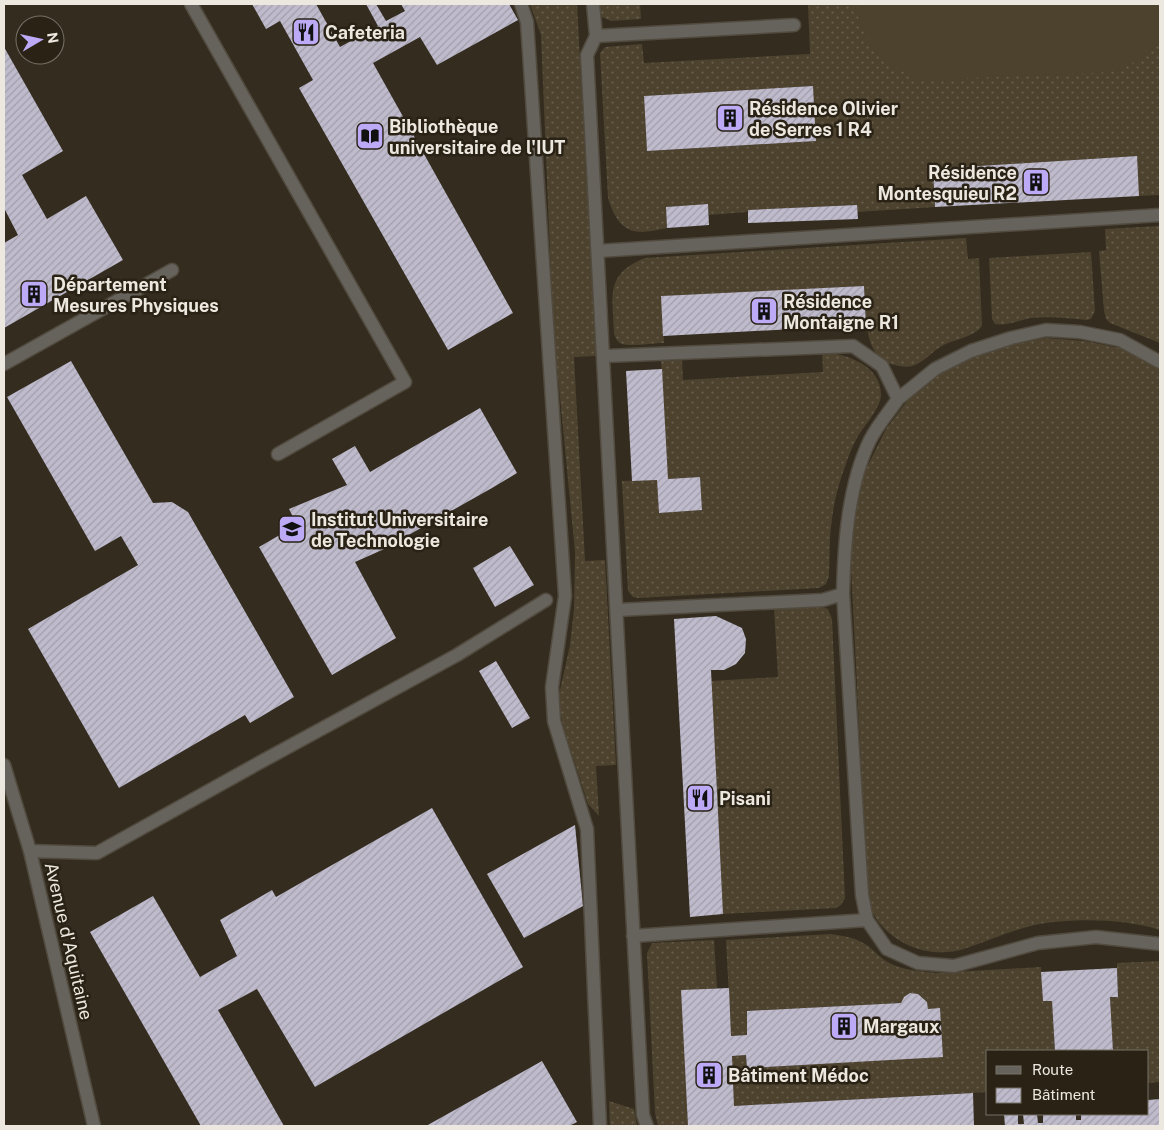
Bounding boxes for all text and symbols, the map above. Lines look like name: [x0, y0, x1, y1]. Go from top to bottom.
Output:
north arrow: [15, 15, 65, 65]
restaurant icon: Cafeteria: [291, 17, 321, 47]
place label: Cafeteria: [325, 22, 405, 43]
text: N: [44, 31, 62, 45]
place label: Résidence Olivier de Serres 1 R4: [749, 98, 899, 140]
building icon: Résidence Olivier de Serres 1 R4: [715, 103, 745, 133]
place label: Bibliothèque universitaire de l'IUT: [389, 116, 565, 158]
library icon: Bibliothèque universitaire de l'IUT: [355, 121, 385, 151]
place label: Résidence Montesquieu R2: [877, 162, 1017, 204]
building icon: Résidence Montesquieu R2: [1021, 167, 1051, 197]
place label: Département Mesures Physiques: [53, 274, 219, 316]
building icon: Département Mesures Physiques: [19, 279, 49, 309]
place label: Résidence Montaigne R1: [783, 291, 899, 333]
building icon: Résidence Montaigne R1: [749, 296, 779, 326]
place label: Institut Universitaire de Technologie: [311, 509, 489, 551]
school or university icon: Institut Universitaire de Technologie: [277, 514, 307, 544]
restaurant icon: Pisani: [685, 783, 715, 813]
place label: Pisani: [719, 788, 771, 809]
street label: Avenue d'Aquitaine: [41, 860, 97, 1022]
building icon: Margaux: [829, 1011, 859, 1041]
place label: Margaux: [863, 1016, 940, 1037]
legend: [986, 1050, 1149, 1115]
building icon: Bâtiment Médoc: [694, 1060, 724, 1090]
text: Route: [1032, 1061, 1073, 1078]
place label: Bâtiment Médoc: [728, 1065, 869, 1086]
text: Bâtiment: [1032, 1086, 1095, 1103]

